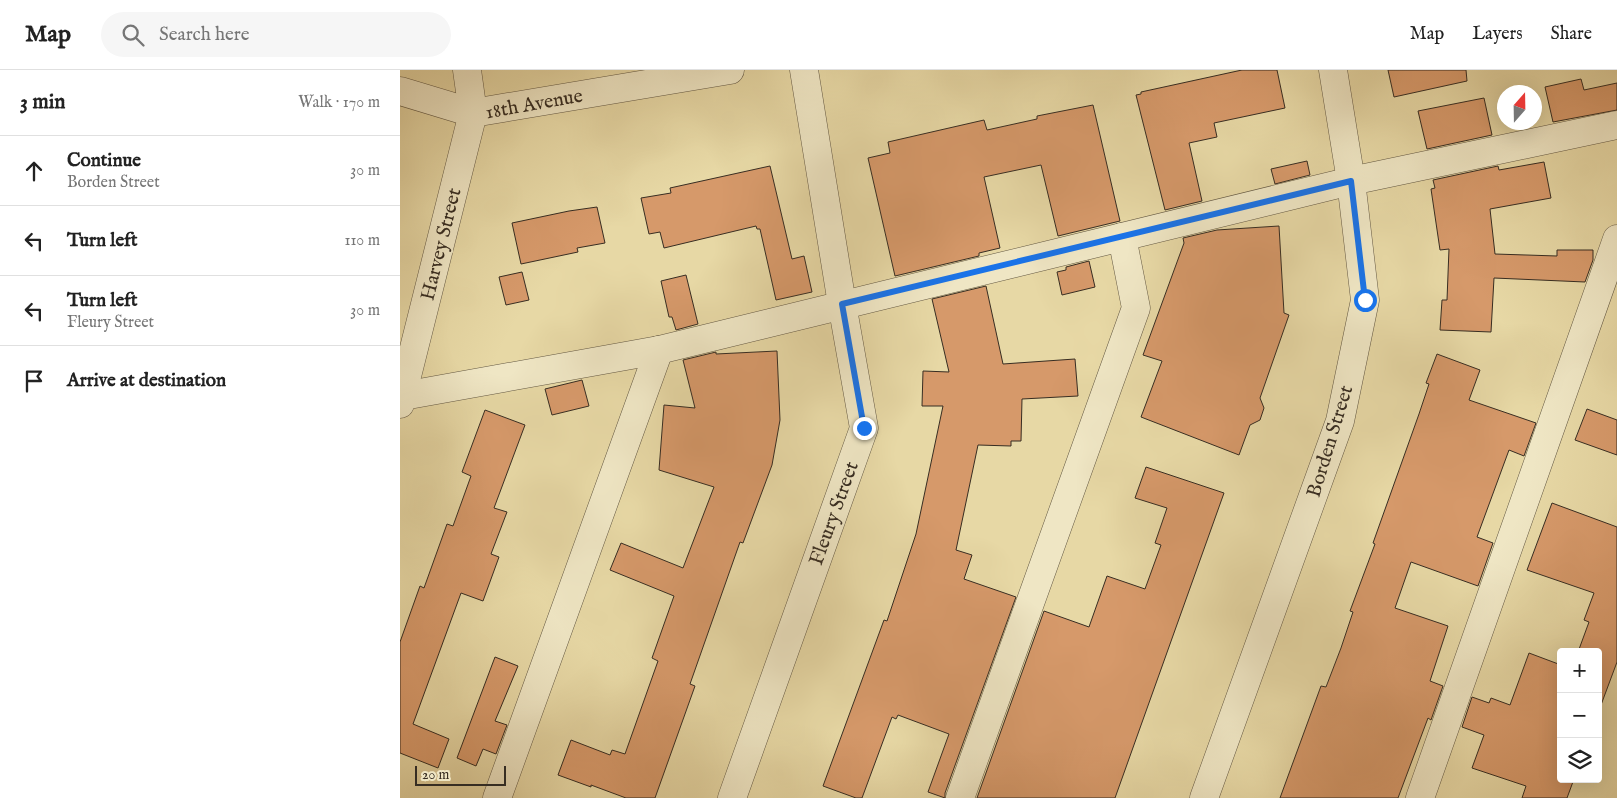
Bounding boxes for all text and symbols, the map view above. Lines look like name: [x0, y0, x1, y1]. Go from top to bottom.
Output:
search box: [101, 12, 451, 57]
text: Map: [25, 19, 71, 50]
icon: search: [119, 21, 147, 49]
text: Search here: [159, 23, 250, 47]
text: Map: [1410, 23, 1444, 46]
text: Layers: [1472, 23, 1523, 46]
text: Share: [1551, 23, 1592, 46]
street label: 18th Avenue: [484, 84, 585, 125]
north arrow: [1497, 85, 1542, 130]
text: 3 min: [20, 89, 65, 116]
text: Walk · 170 m: [298, 93, 380, 113]
text: Continue: [67, 149, 141, 173]
icon: ahead: [20, 157, 48, 185]
text: 30 m: [350, 161, 380, 181]
text: Borden Street: [67, 173, 160, 193]
street label: Harvey Street: [415, 185, 468, 303]
icon: left: [20, 227, 48, 255]
text: Turn left: [67, 229, 138, 253]
text: 110 m: [344, 231, 380, 251]
text: Turn left: [67, 289, 138, 313]
route start: [1354, 289, 1377, 312]
icon: left: [20, 297, 48, 325]
text: 30 m: [350, 301, 380, 321]
text: Fleury Street: [67, 313, 154, 333]
icon: arrive: [20, 367, 48, 395]
text: Arrive at destination: [67, 369, 226, 393]
street label: Borden Street: [1302, 382, 1359, 500]
route end: [853, 417, 876, 440]
street label: Fleury Street: [804, 458, 865, 569]
map controls: [1557, 648, 1602, 783]
button: +: [1557, 648, 1602, 693]
button: −: [1557, 693, 1602, 738]
button: layers: [1557, 738, 1602, 783]
scale bar: [415, 763, 506, 786]
text: 20 m: [422, 766, 449, 784]

